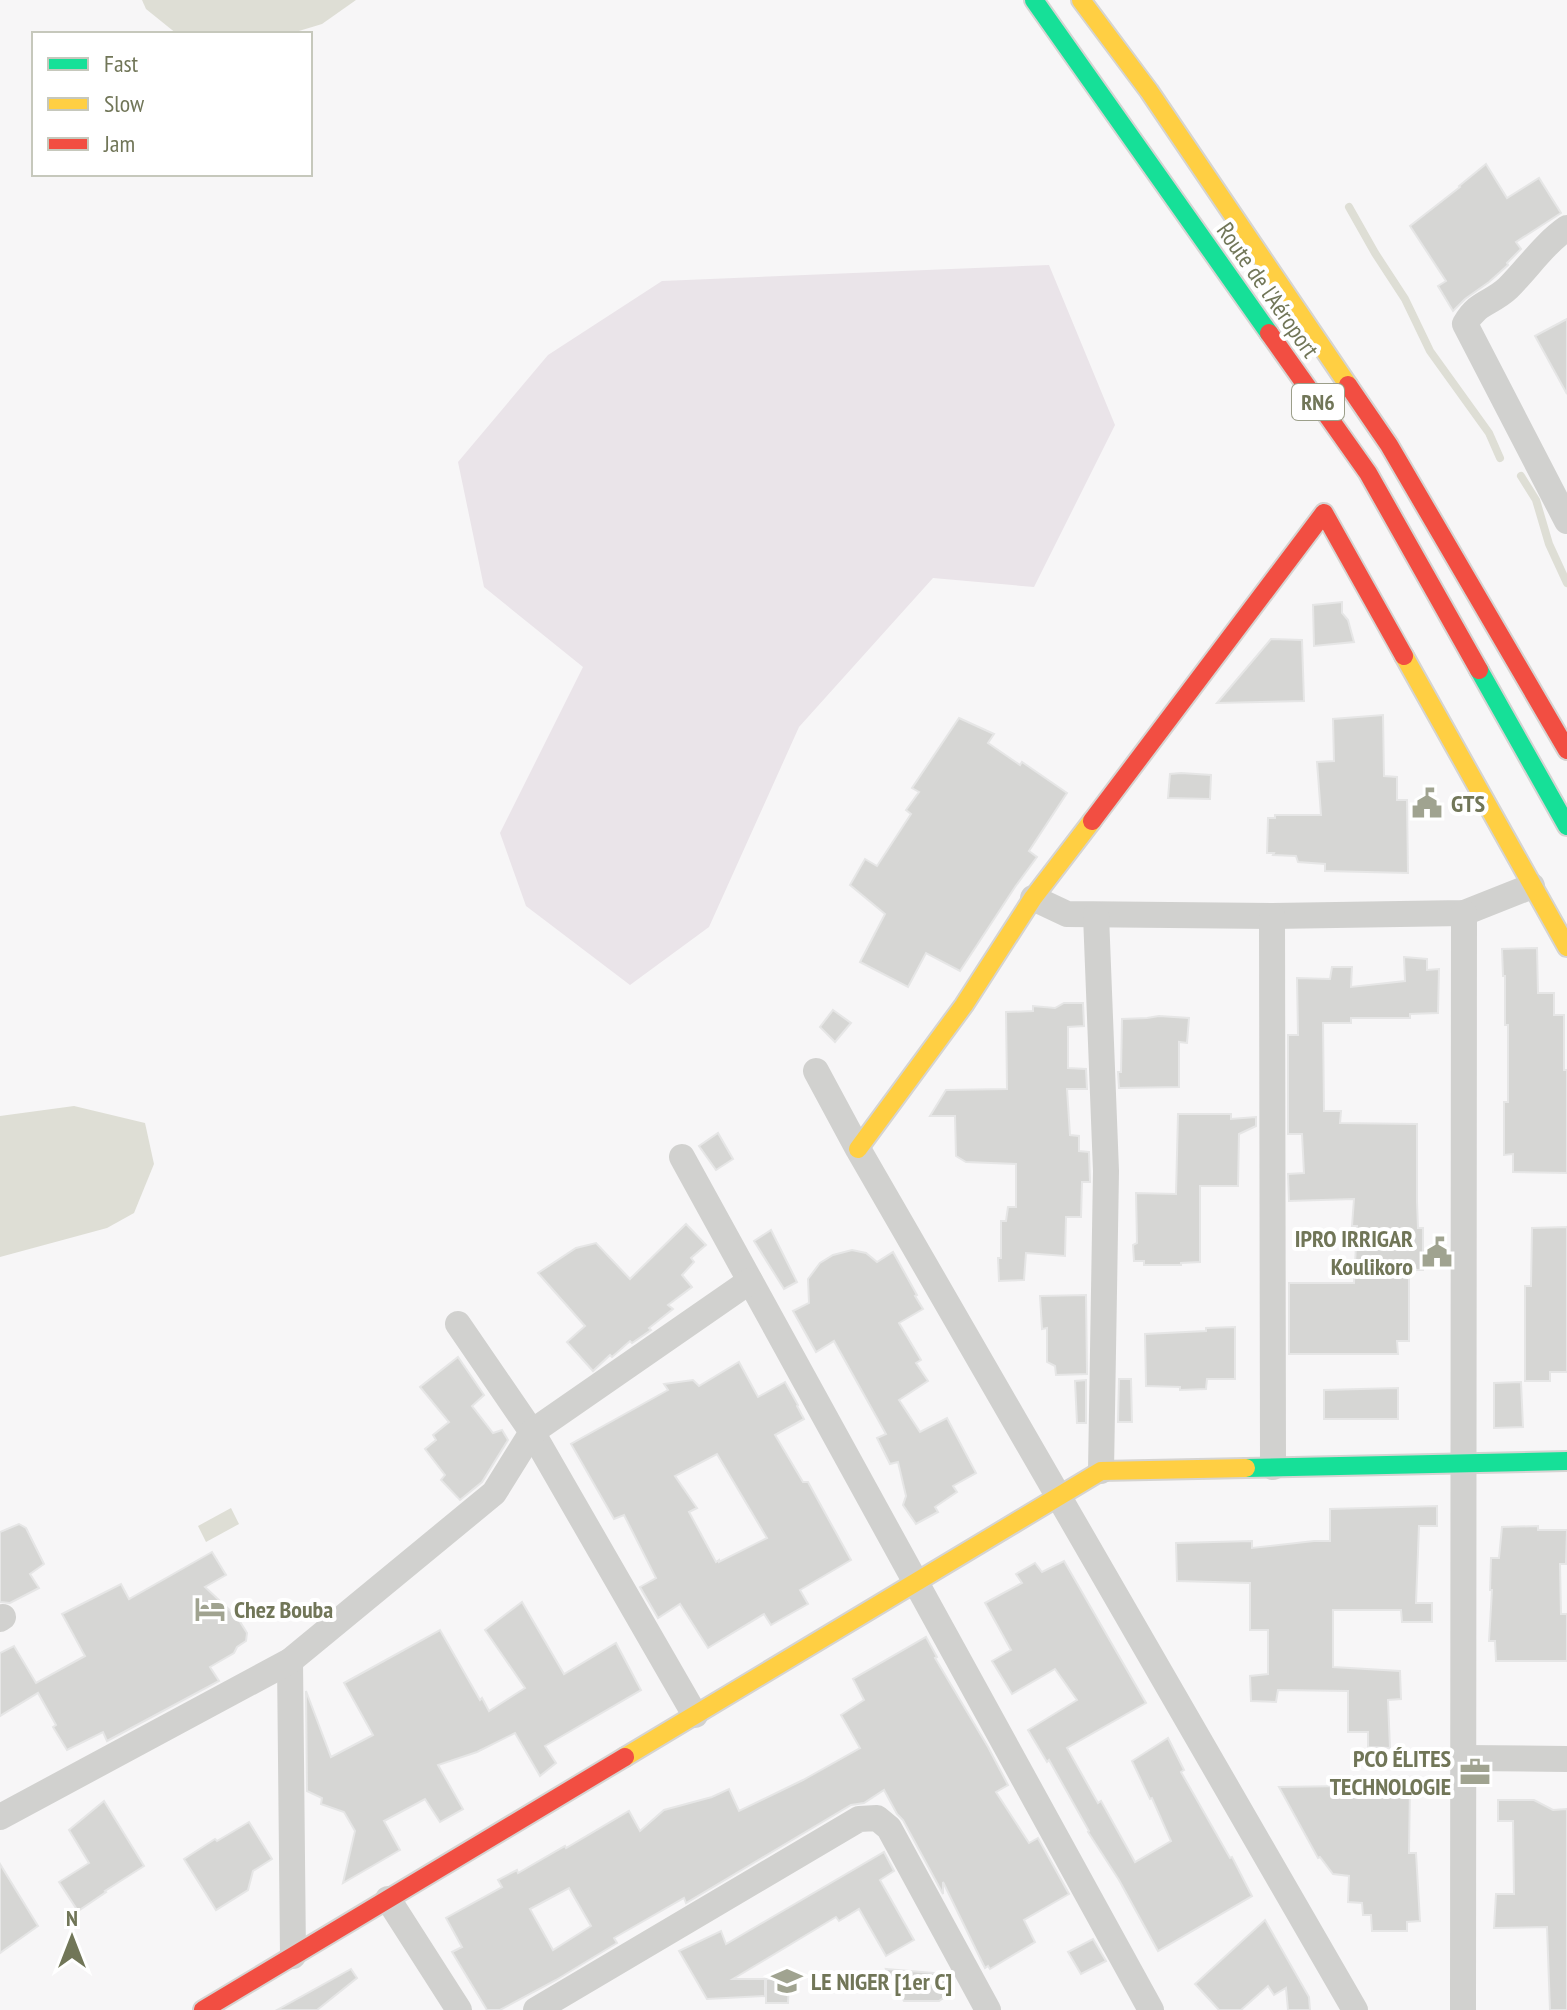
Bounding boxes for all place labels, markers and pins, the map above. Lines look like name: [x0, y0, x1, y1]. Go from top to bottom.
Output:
public building icon: GTS: [1410, 786, 1444, 820]
place label: GTS: [1451, 788, 1485, 819]
place label: IPRO IRRIGAR Koulikoro: [1295, 1223, 1413, 1282]
public building icon: IPRO IRRIGAR Koulikoro: [1420, 1235, 1454, 1269]
hotel icon: Chez Bouba: [193, 1592, 227, 1626]
place label: Chez Bouba: [234, 1594, 333, 1625]
place label: PCO ÉLITES TECHNOLOGIE: [1330, 1743, 1451, 1802]
office icon: PCO ÉLITES TECHNOLOGIE: [1458, 1755, 1492, 1789]
school or university icon: LE NIGER [1er C]: [770, 1964, 804, 1998]
place label: LE NIGER [1er C]: [811, 1966, 952, 1997]

